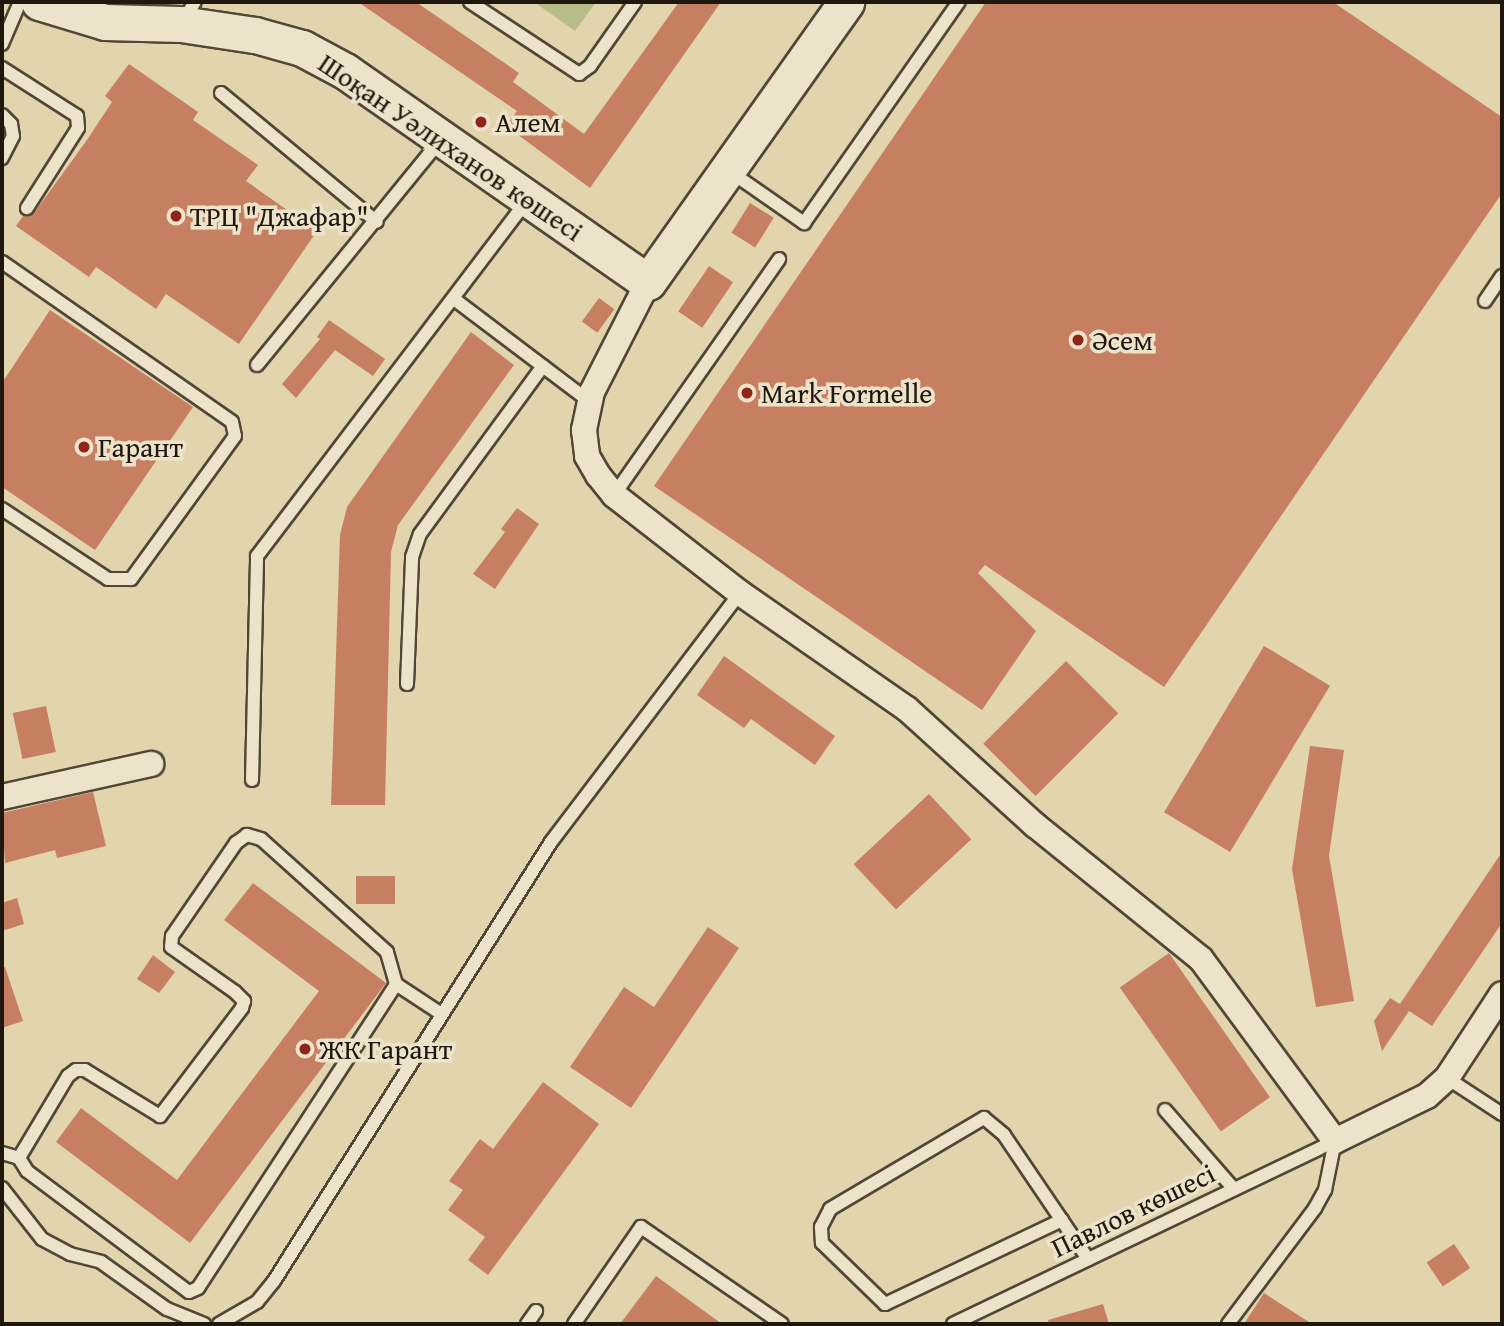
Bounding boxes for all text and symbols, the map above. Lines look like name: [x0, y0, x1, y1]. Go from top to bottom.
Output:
street label: Шоқан Уәлиханов көшесі: [312, 46, 590, 248]
place label: Алем: [495, 105, 561, 139]
marker: Алем: [473, 114, 489, 130]
place label: ТРЦ "Джафар": [190, 199, 369, 233]
marker: ТРЦ "Джафар": [168, 208, 184, 224]
place label: Әсем: [1092, 323, 1153, 357]
marker: Әсем: [1070, 332, 1086, 348]
place label: Mark Formelle: [761, 376, 932, 410]
marker: Mark Formelle: [739, 385, 755, 401]
place label: Гарант: [98, 430, 183, 464]
marker: Гарант: [76, 439, 92, 455]
place label: ЖК Гарант: [319, 1032, 452, 1066]
marker: ЖК Гарант: [297, 1041, 313, 1057]
street label: Павлов көшесі: [1046, 1156, 1220, 1264]

